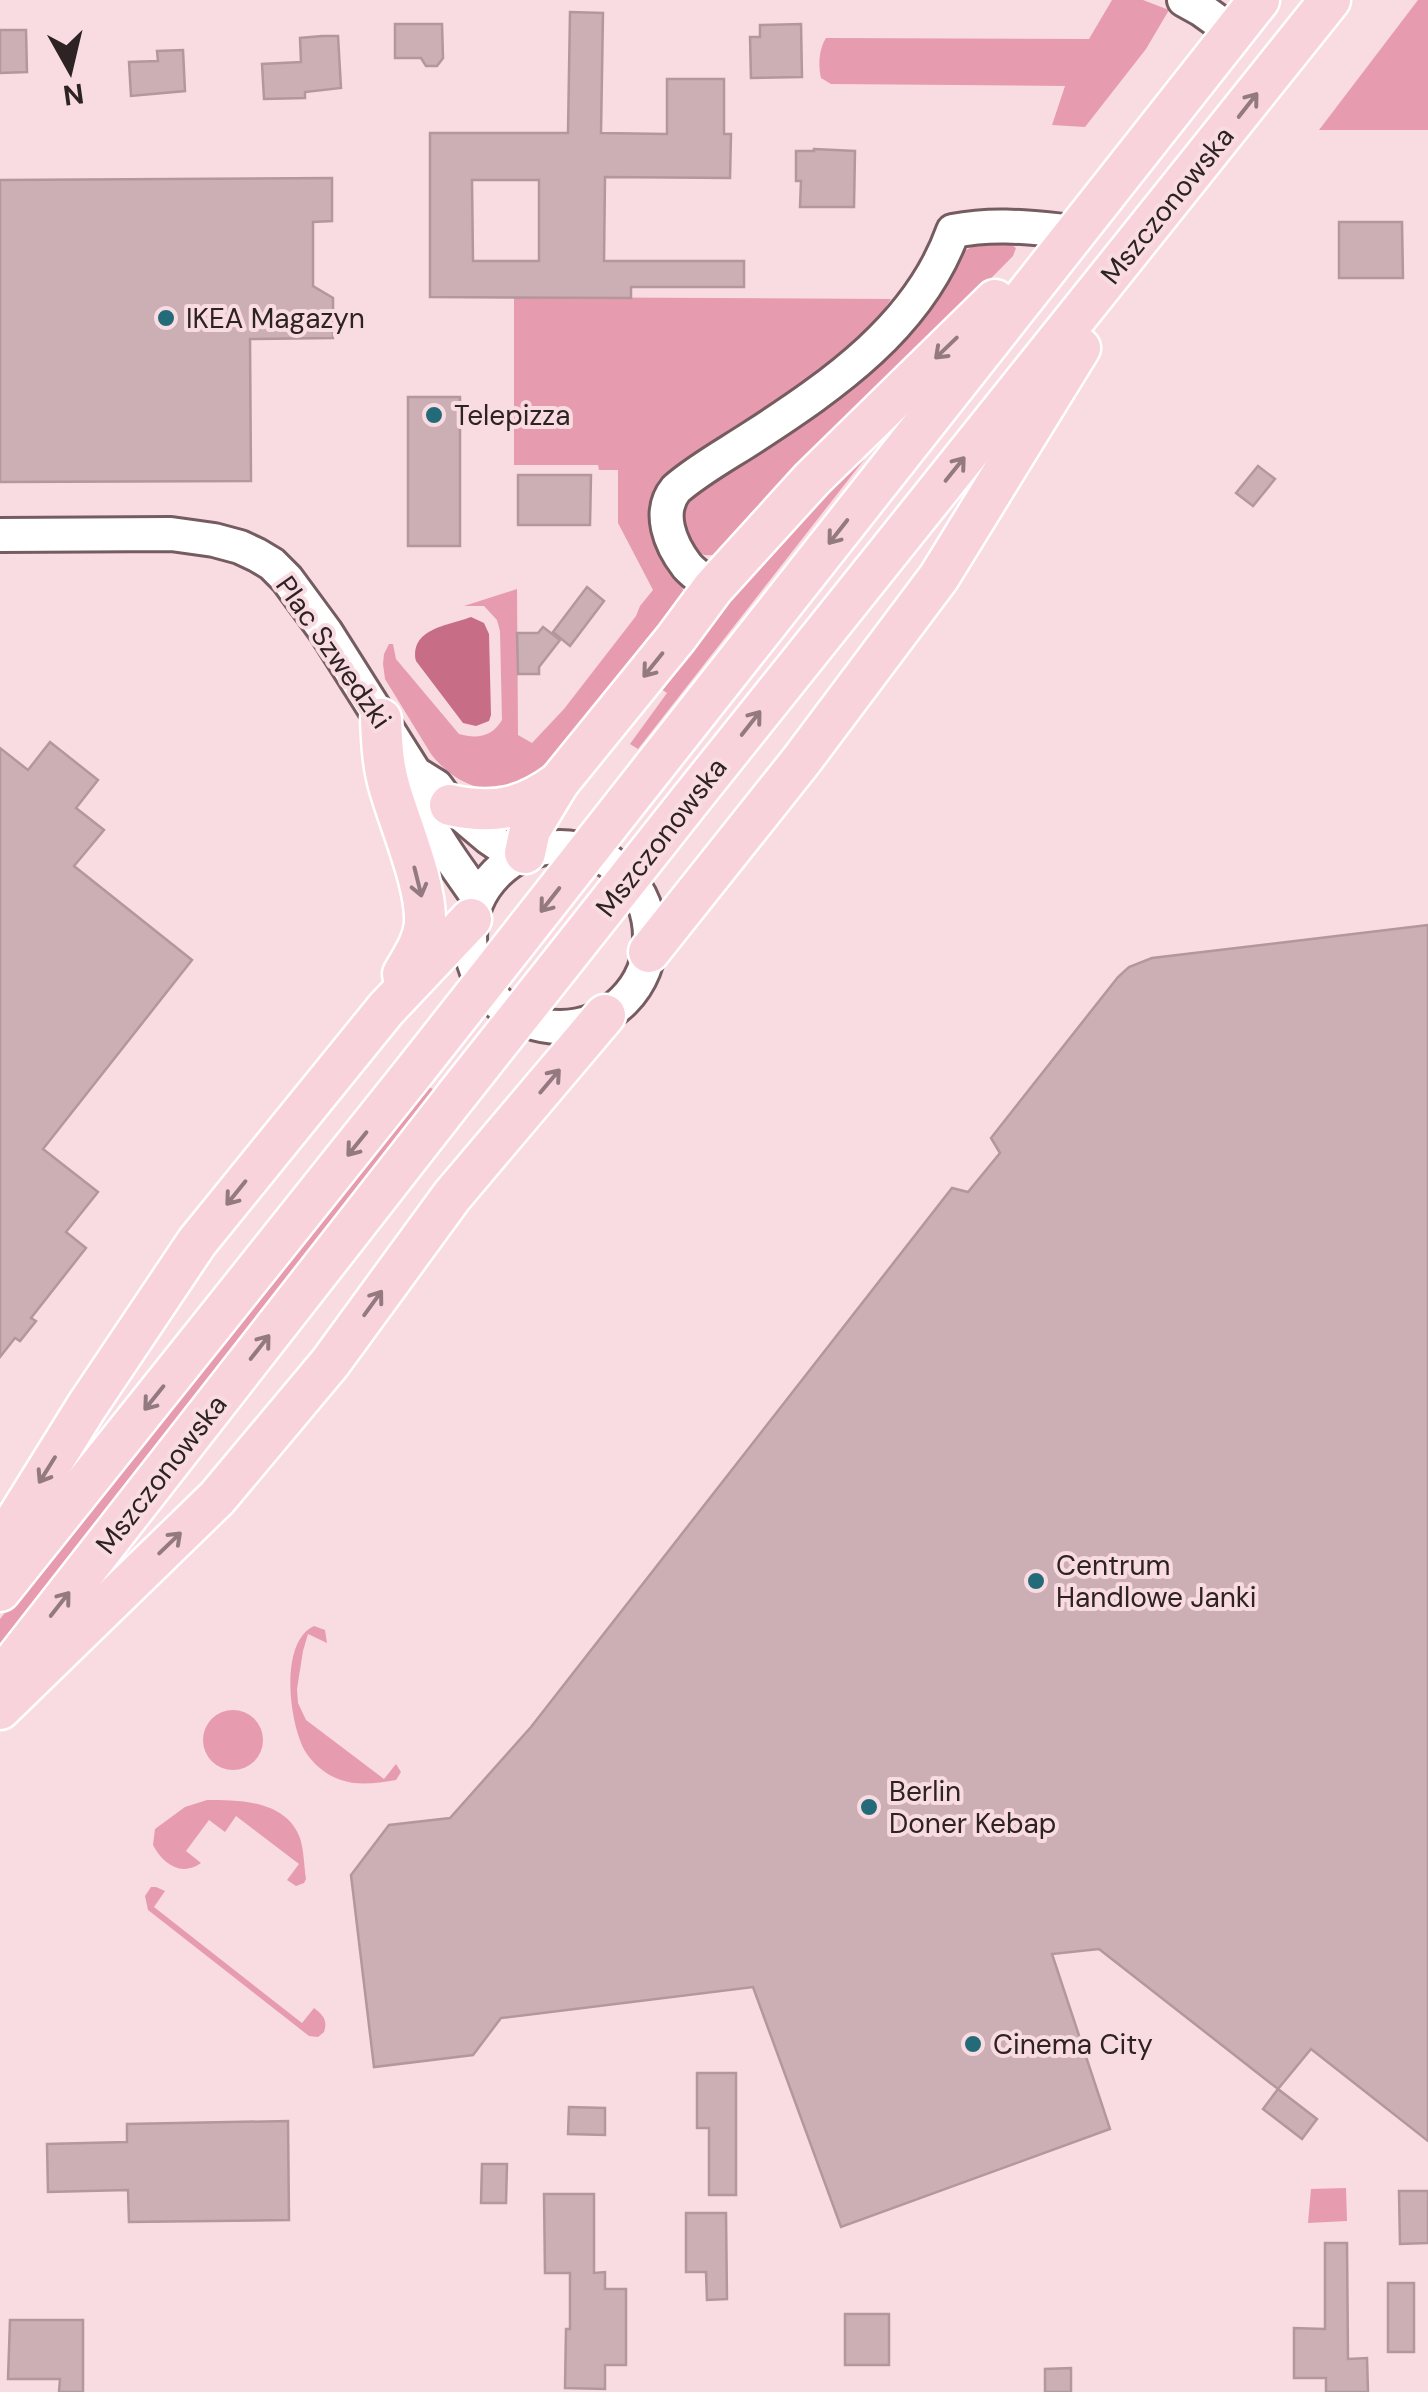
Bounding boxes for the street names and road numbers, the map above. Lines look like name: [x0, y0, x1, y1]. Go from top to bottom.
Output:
street label: Mszczonowska: [1092, 119, 1242, 292]
street label: Plac Szwedzki: [267, 569, 400, 736]
street label: Mszczonowska: [588, 750, 735, 925]
street label: Mszczonowska: [88, 1387, 235, 1562]

